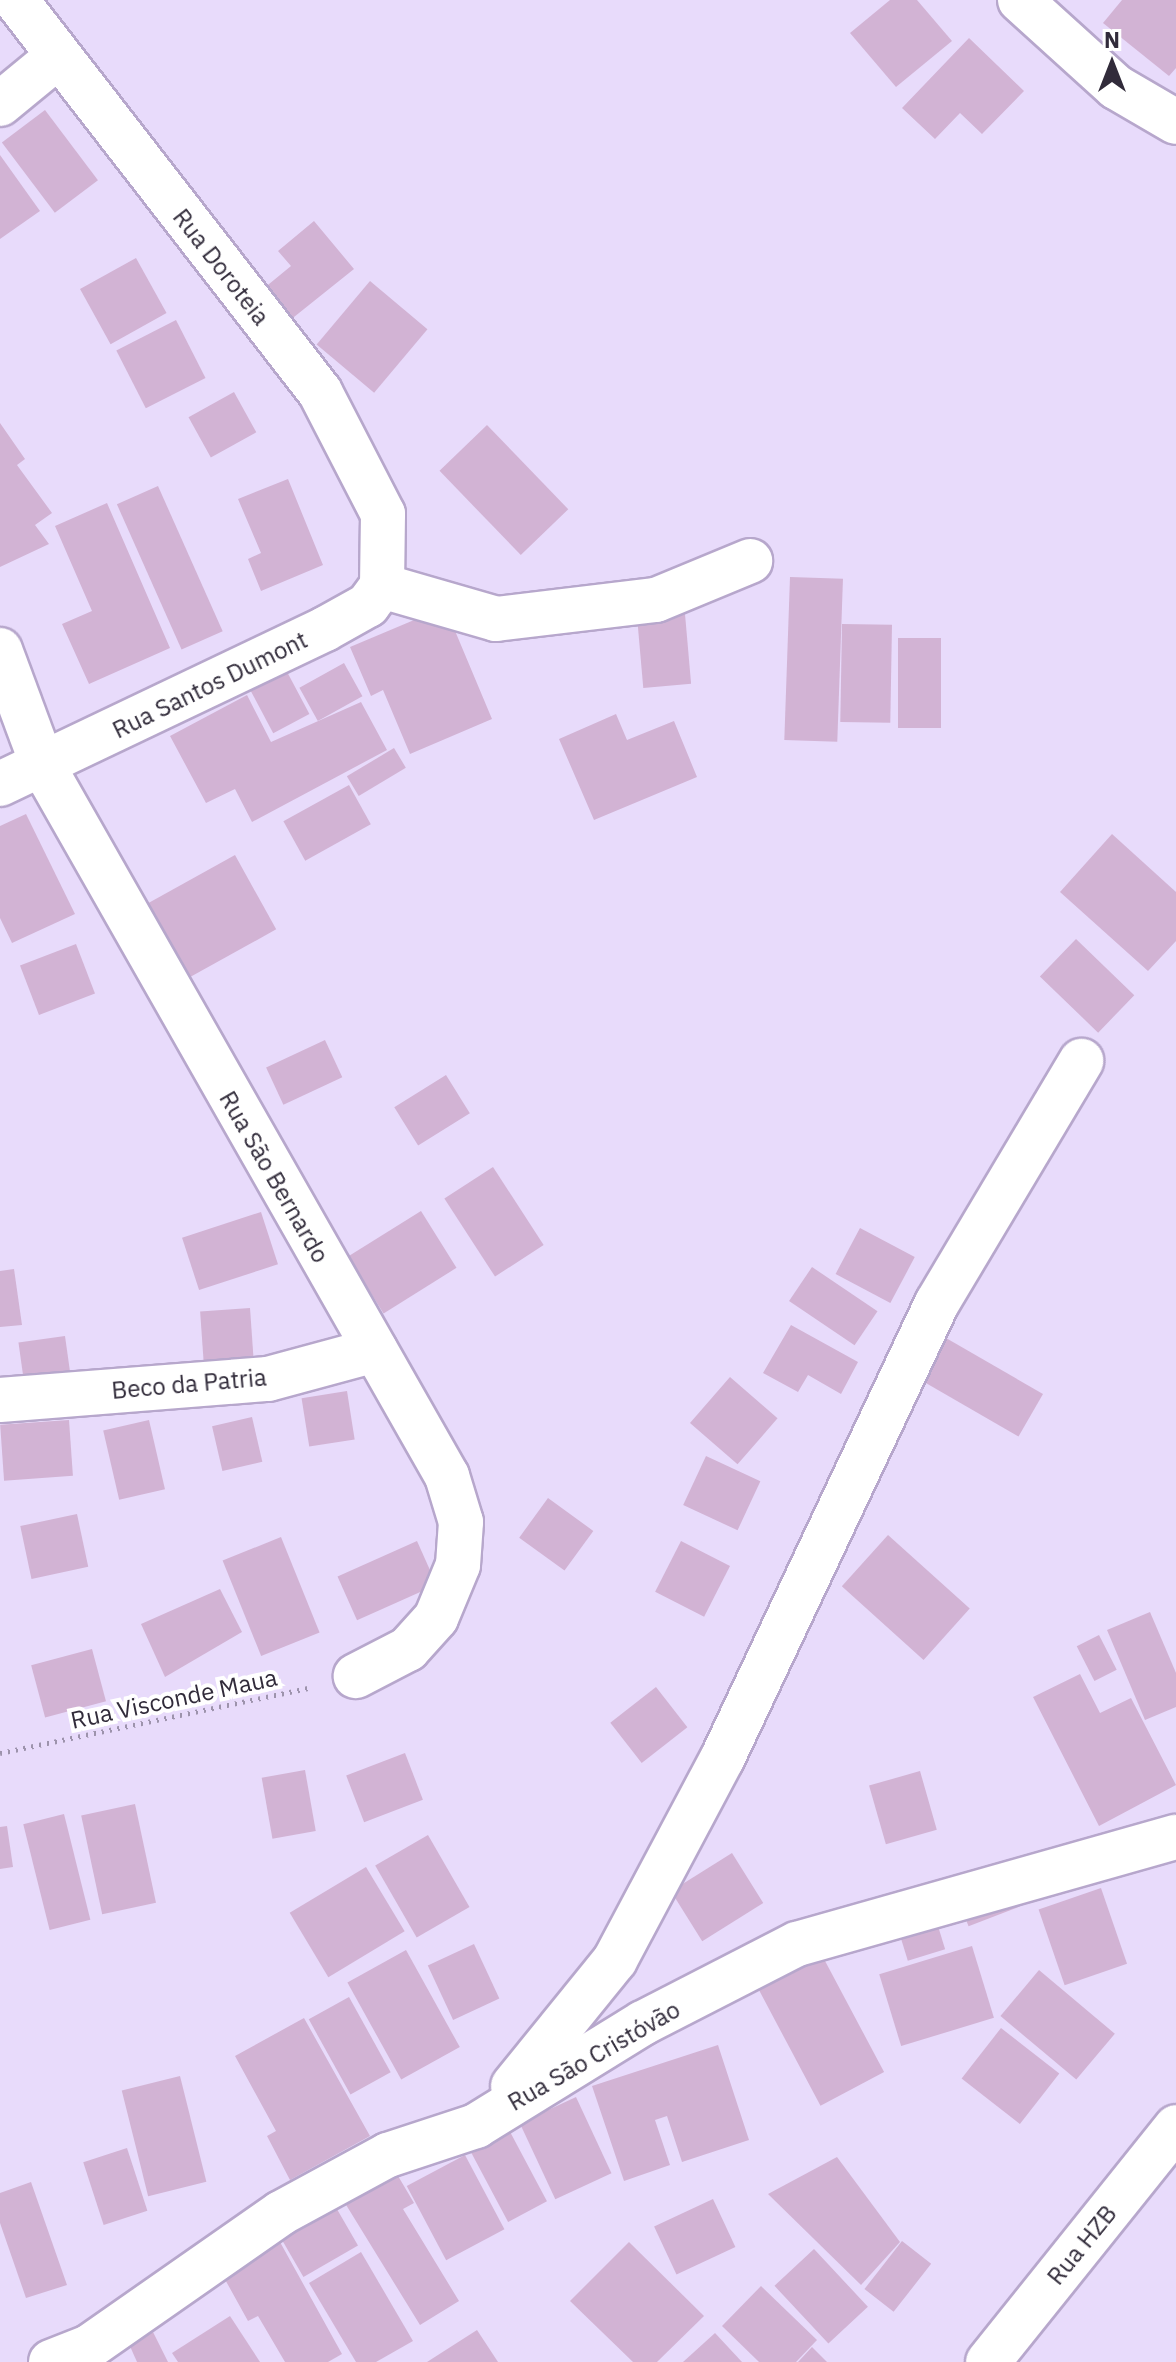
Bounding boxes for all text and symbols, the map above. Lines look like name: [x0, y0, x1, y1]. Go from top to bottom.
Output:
north arrow: [1072, 24, 1152, 104]
text: N: [1104, 25, 1120, 54]
street label: Rua Doroteia: [167, 203, 275, 331]
street label: Rua Santos Dumont: [108, 625, 312, 745]
street label: Rua São Bernardo: [213, 1086, 335, 1268]
street label: Beco da Patria: [110, 1363, 268, 1405]
street label: Rua Visconde Maua: [68, 1663, 280, 1735]
street label: Rua São Cristóvão: [503, 1995, 685, 2117]
street label: Rua HZB: [1041, 2199, 1123, 2291]

